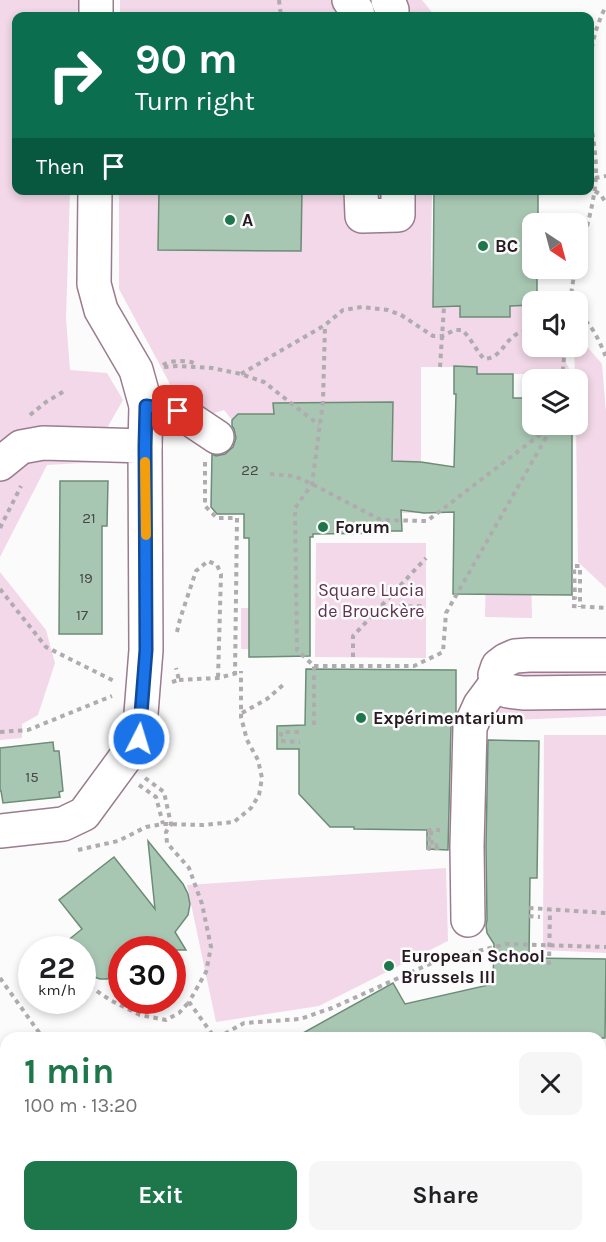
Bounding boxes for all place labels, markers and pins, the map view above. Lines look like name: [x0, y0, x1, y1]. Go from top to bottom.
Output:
place label: A: [242, 209, 253, 231]
marker: A: [223, 213, 237, 227]
place label: BC: [495, 235, 518, 257]
marker: BC: [476, 239, 490, 253]
pin: [152, 385, 203, 436]
place label: Forum: [335, 516, 390, 538]
marker: Forum: [316, 520, 330, 534]
place label: Expérimentarium: [373, 707, 524, 729]
marker: Expérimentarium: [354, 711, 368, 725]
place label: European School Brussels III: [401, 945, 545, 988]
marker: European School Brussels III: [382, 959, 396, 973]

